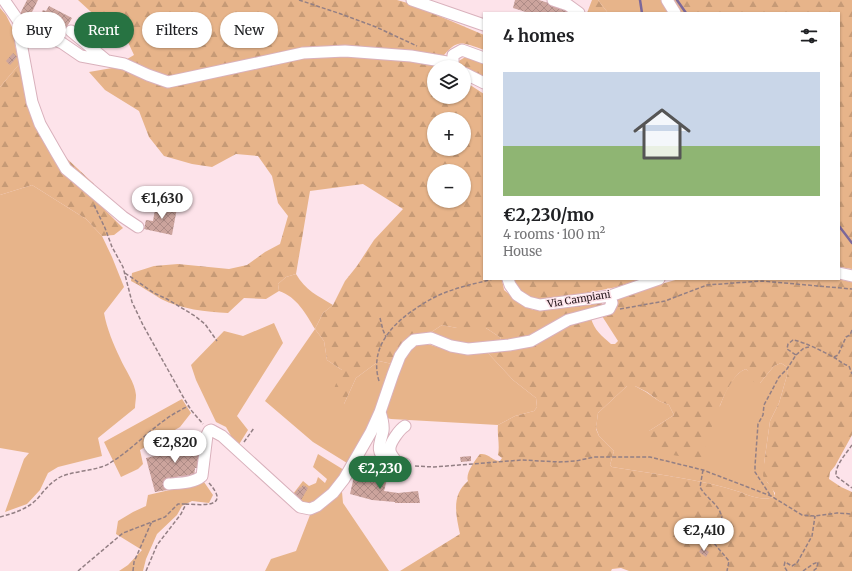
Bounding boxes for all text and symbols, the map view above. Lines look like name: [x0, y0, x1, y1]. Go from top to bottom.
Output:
chip: Buy: [12, 12, 66, 48]
chip: Rent: [74, 12, 134, 48]
chip: Filters: [142, 12, 212, 48]
chip: New: [220, 12, 278, 48]
text: 4 homes: [503, 25, 574, 47]
icon: filters: [798, 25, 820, 47]
map controls: [427, 60, 471, 208]
button: layers: [427, 60, 471, 104]
icon: home: [626, 98, 698, 170]
button: +: [427, 112, 471, 156]
button: −: [427, 164, 471, 208]
pin: €1,630: [129, 186, 195, 220]
text: €1,630: [141, 190, 183, 207]
text: €2,230/mo: [503, 204, 594, 226]
text: 4 rooms · 100 m²: [503, 226, 605, 243]
text: House: [503, 243, 542, 260]
street label: Via Campiani: [545, 288, 612, 311]
pin: €2,820: [142, 430, 208, 464]
text: €2,820: [153, 434, 197, 451]
pin: €2,230: [347, 456, 413, 490]
text: €2,230: [358, 460, 402, 477]
pin: €2,410: [671, 518, 737, 552]
text: €2,410: [683, 522, 725, 539]

